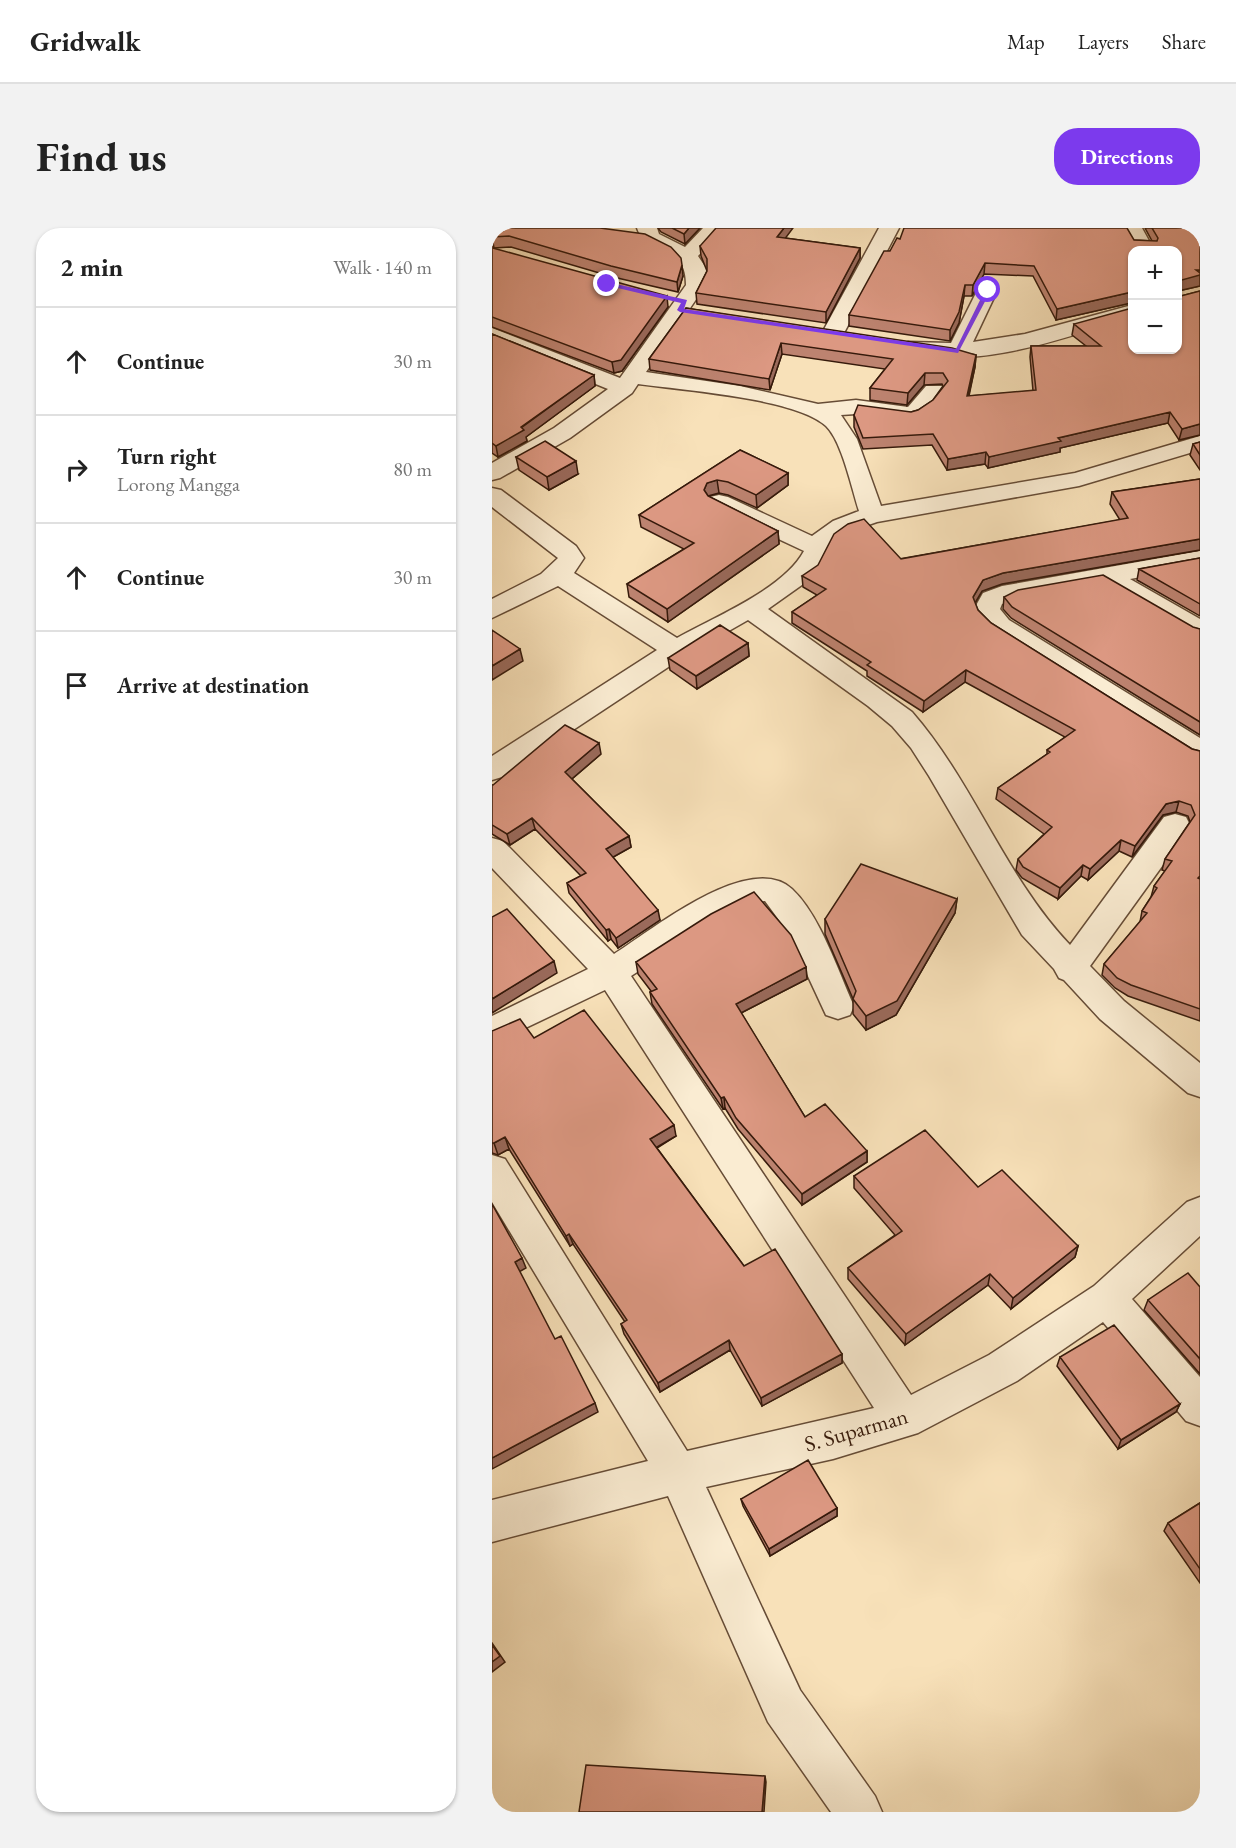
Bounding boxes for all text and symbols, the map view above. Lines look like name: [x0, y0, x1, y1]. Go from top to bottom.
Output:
text: Gridwalk: [30, 23, 141, 59]
text: Map: [1007, 28, 1045, 55]
text: Layers: [1078, 28, 1129, 55]
text: Share: [1162, 28, 1206, 55]
button: Directions: [1054, 128, 1200, 185]
text: Find us: [36, 129, 167, 184]
map controls: [1128, 246, 1182, 354]
button: +: [1128, 246, 1182, 300]
text: 2 min: [60, 250, 123, 284]
text: Walk · 140 m: [333, 254, 432, 280]
route end: [593, 270, 619, 296]
route start: [974, 276, 1000, 302]
button: −: [1128, 300, 1182, 354]
icon: ahead: [60, 345, 93, 378]
text: Continue: [117, 347, 204, 376]
text: 30 m: [393, 348, 432, 374]
text: Turn right: [117, 442, 216, 471]
icon: right: [60, 453, 93, 486]
text: 80 m: [393, 456, 432, 482]
text: Lorong Mangga: [117, 471, 240, 497]
icon: ahead: [60, 561, 93, 594]
text: Continue: [117, 563, 204, 592]
text: 30 m: [393, 564, 432, 590]
icon: arrive: [60, 669, 93, 702]
text: Arrive at destination: [117, 671, 309, 700]
street label: S. Suparman: [801, 1401, 911, 1459]

